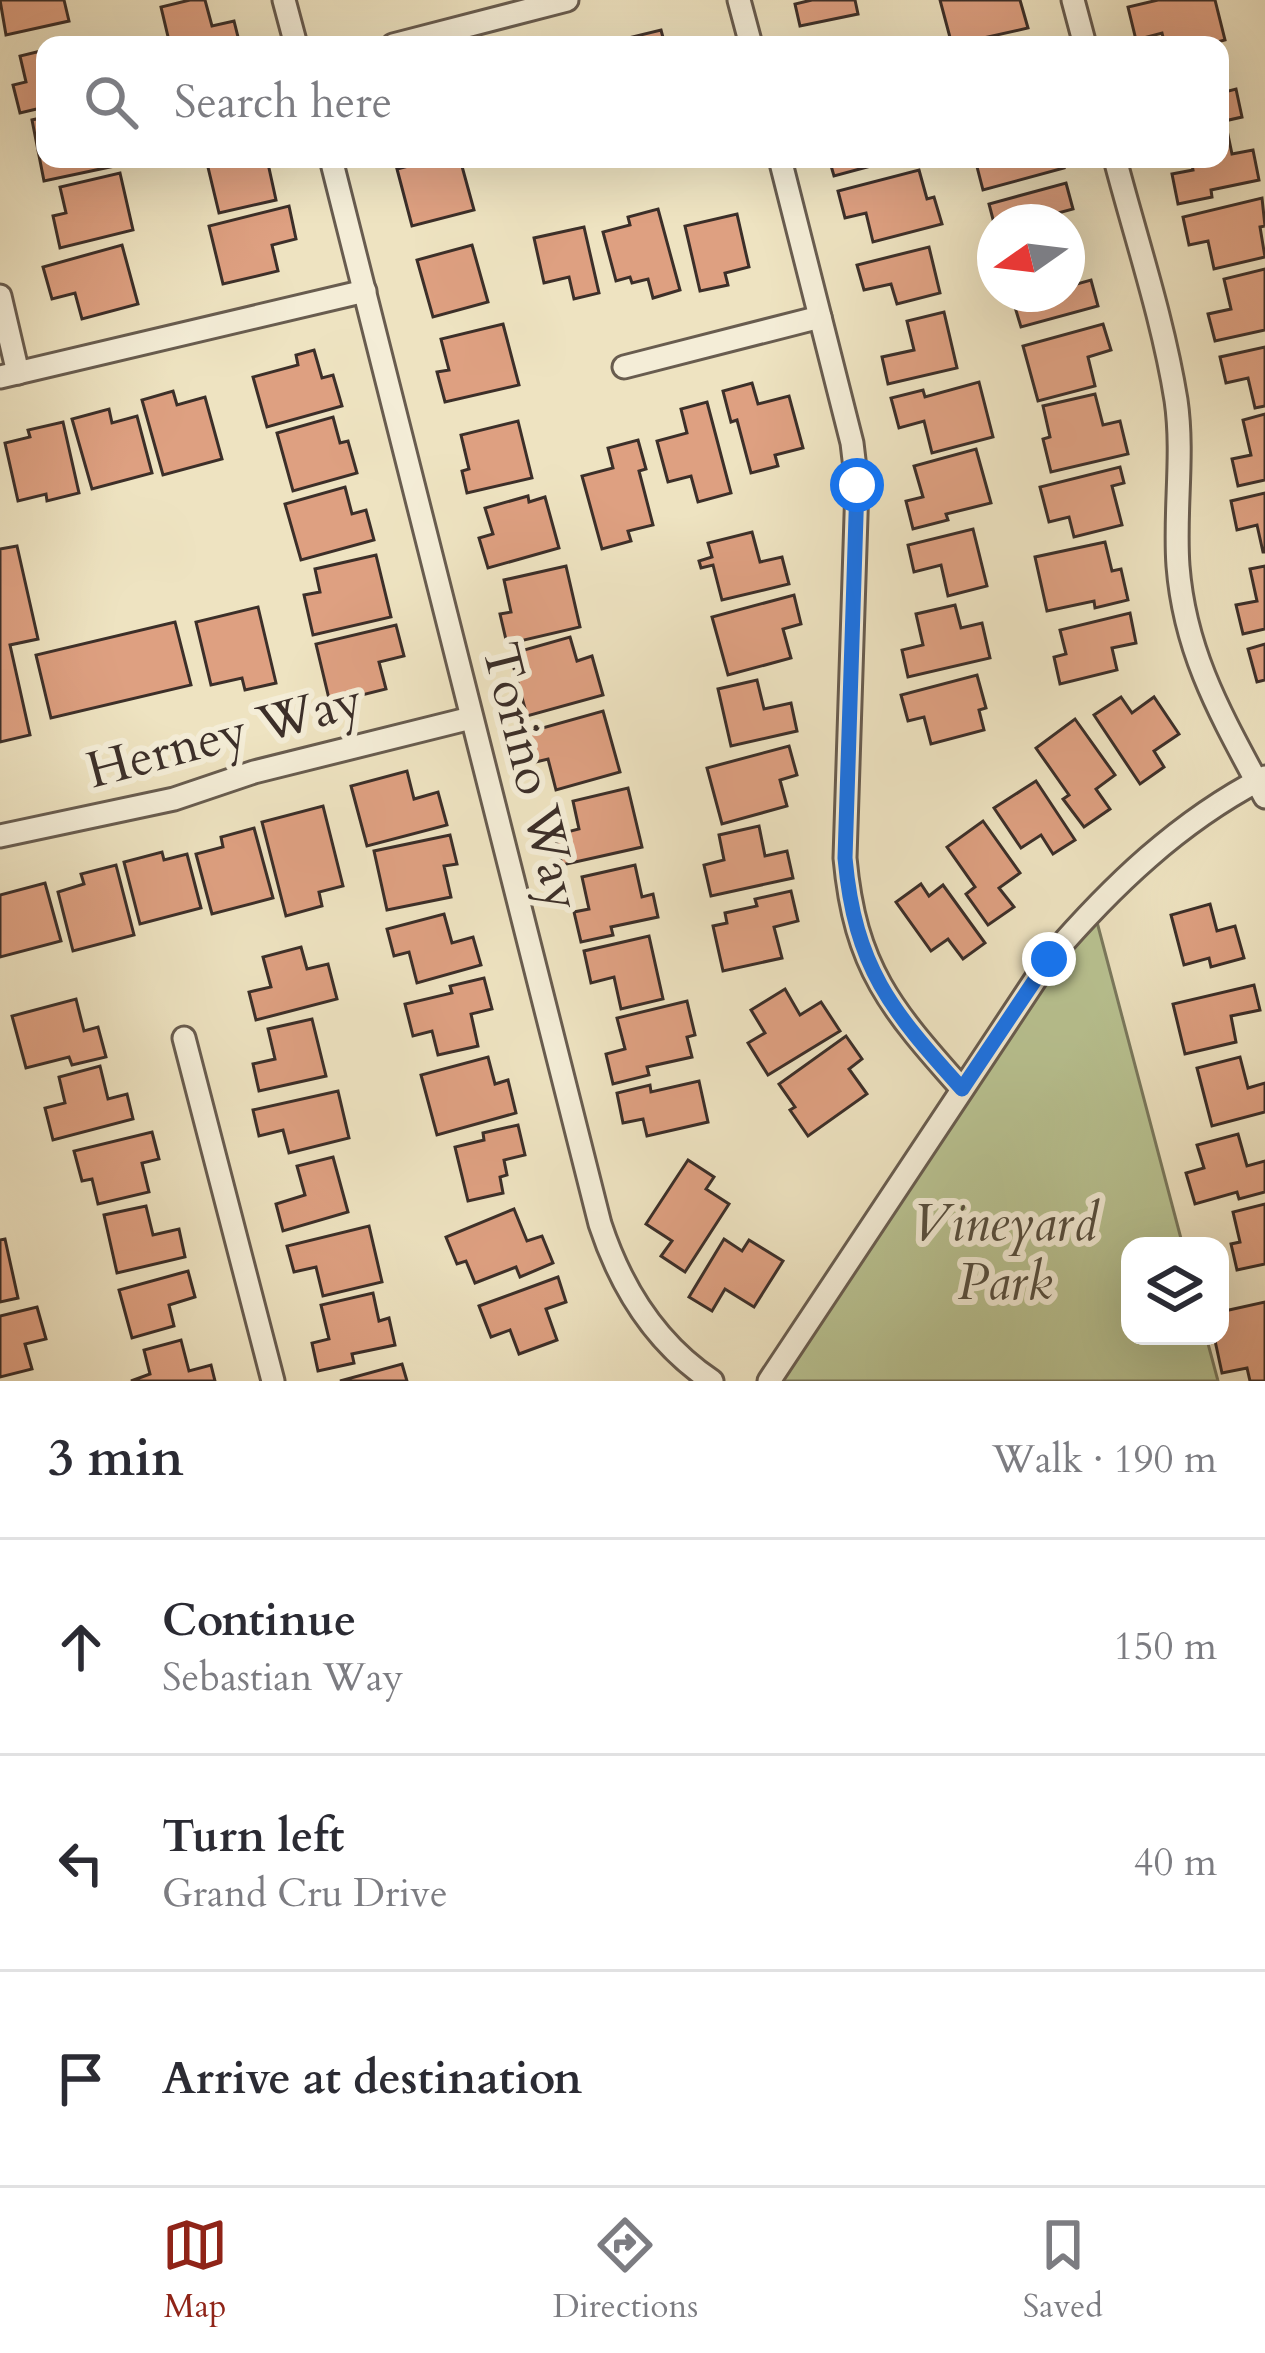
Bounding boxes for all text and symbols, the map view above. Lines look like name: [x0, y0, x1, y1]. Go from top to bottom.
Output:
search box: [36, 36, 1229, 168]
icon: search: [78, 69, 144, 135]
text: Search here: [174, 72, 392, 133]
north arrow: [977, 204, 1085, 312]
route start: [830, 458, 884, 512]
street label: Torino Way: [464, 635, 598, 918]
street label: Herney Way: [79, 666, 370, 806]
route end: [1022, 932, 1076, 986]
park label: Vineyard Park: [912, 1189, 1100, 1318]
map controls: [1121, 1237, 1229, 1345]
button: layers: [1121, 1237, 1229, 1345]
text: 3 min: [48, 1424, 184, 1494]
text: Walk · 190 m: [992, 1433, 1217, 1486]
text: Continue: [162, 1590, 356, 1651]
icon: ahead: [48, 1614, 114, 1680]
text: 150 m: [1114, 1620, 1217, 1673]
text: Sebastian Way: [162, 1651, 403, 1704]
text: Turn left: [162, 1806, 344, 1867]
icon: left: [48, 1830, 114, 1896]
text: 40 m: [1134, 1836, 1217, 1889]
text: Grand Cru Drive: [162, 1867, 448, 1920]
icon: arrive: [48, 2046, 114, 2112]
text: Arrive at destination: [162, 2048, 582, 2109]
tab: Map: [162, 2212, 228, 2329]
tab: Directions: [553, 2212, 698, 2329]
tab: Saved: [1023, 2212, 1103, 2329]

